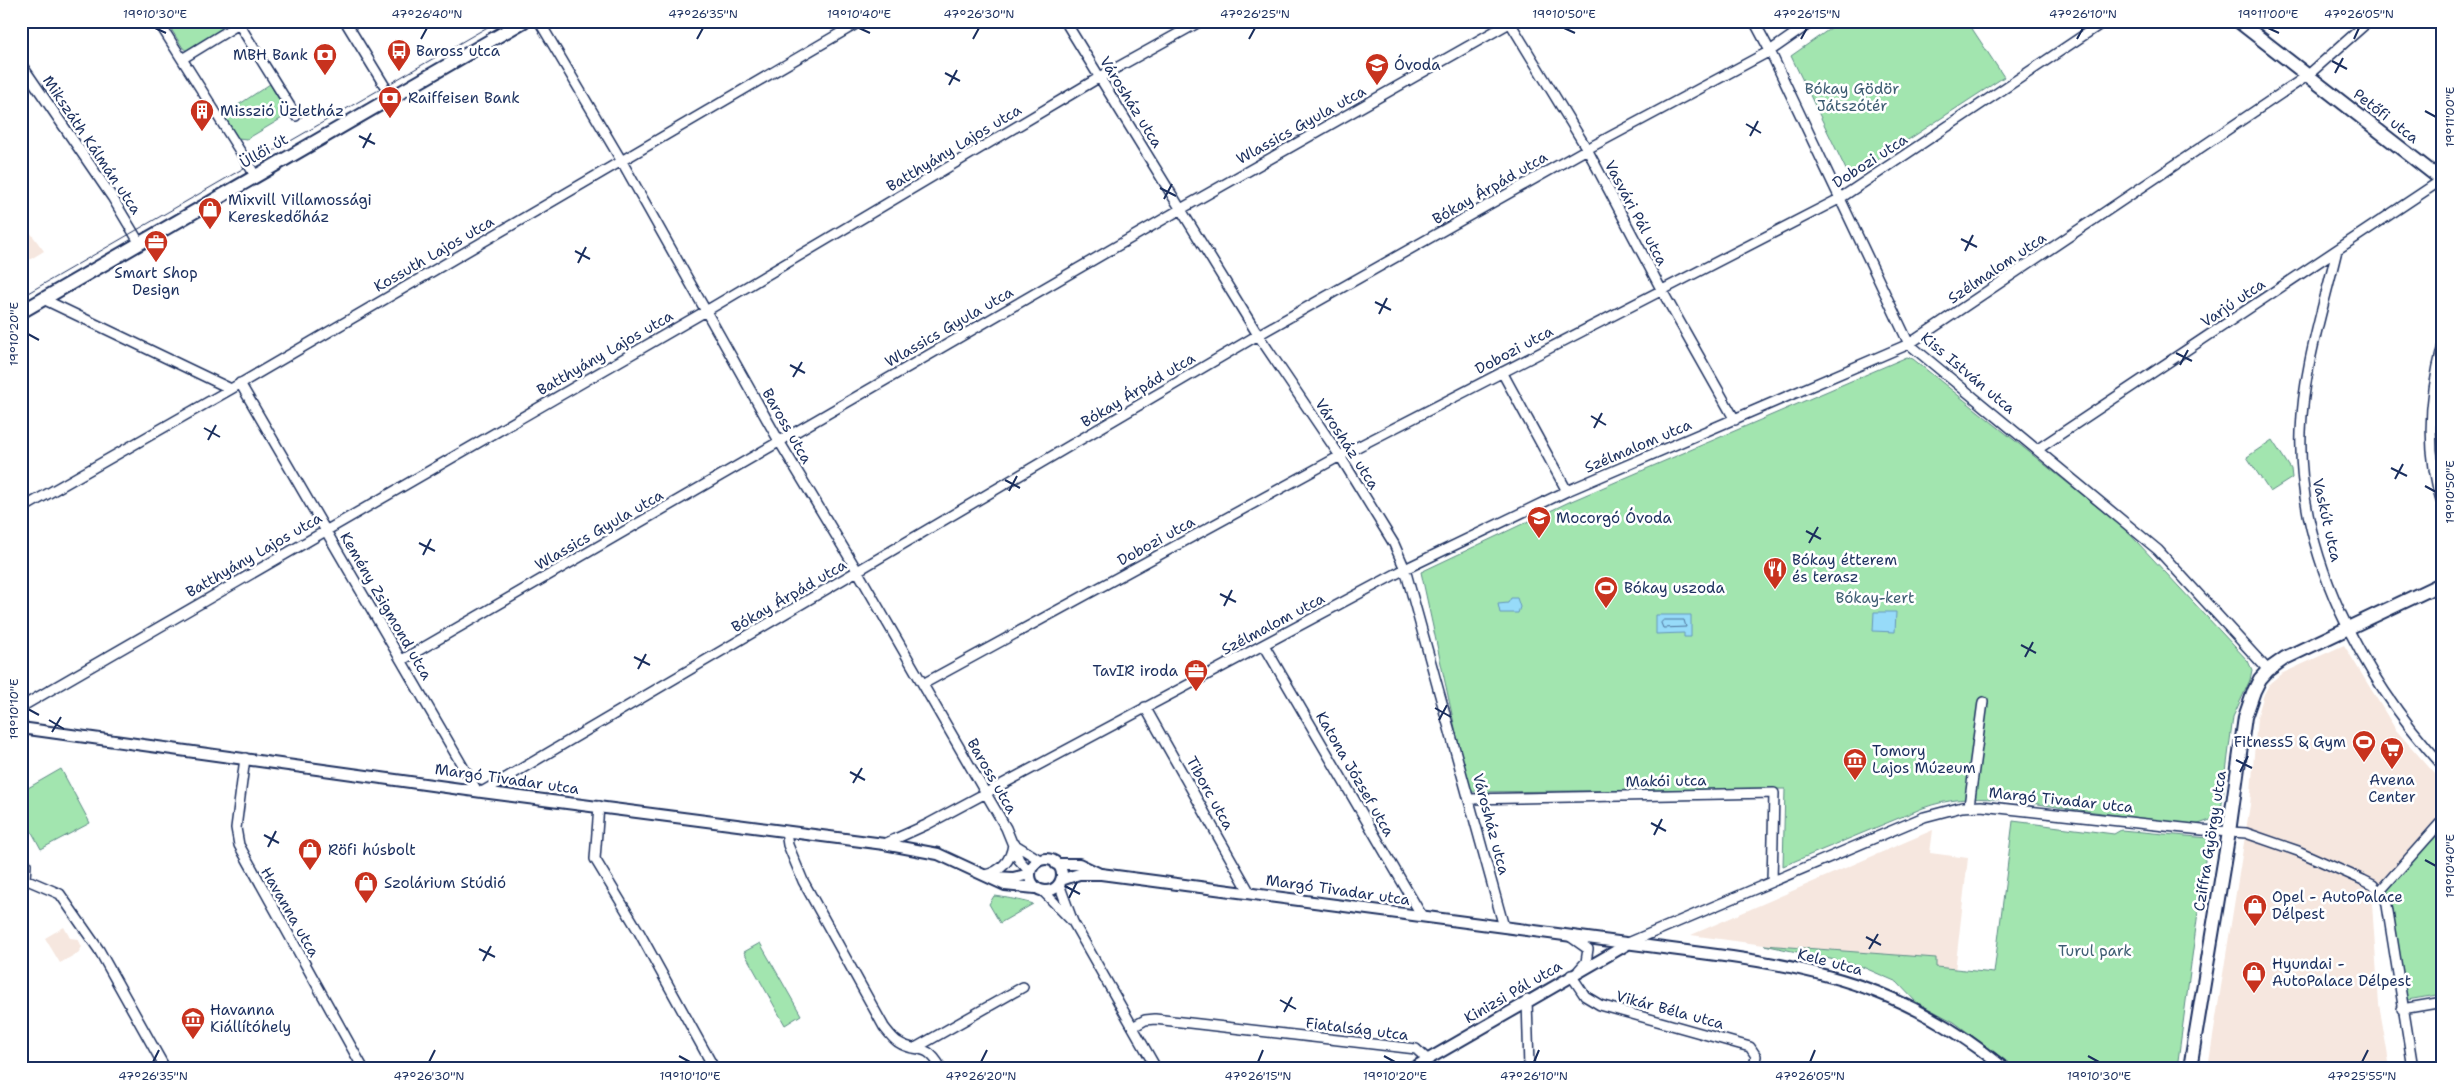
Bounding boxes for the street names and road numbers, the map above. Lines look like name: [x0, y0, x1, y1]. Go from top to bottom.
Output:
street label: Városház utca: [1095, 52, 1167, 152]
street label: Mikszáth Kálmán utca: [38, 72, 146, 219]
street label: Wlassics Gyula utca: [1233, 81, 1370, 169]
street label: Petőfi utca: [2349, 84, 2423, 148]
street label: Batthyány Lajos utca: [883, 99, 1026, 196]
street label: Üllői út: [236, 129, 292, 173]
street label: Dobozi utca: [1829, 129, 1912, 193]
street label: Bókay Árpád utca: [1428, 146, 1552, 229]
street label: Vasvári Pál utca: [1600, 157, 1672, 270]
street label: Kossuth Lajos utca: [370, 211, 498, 297]
street label: Szélmalom utca: [1944, 227, 2051, 308]
street label: Varjú utca: [2197, 274, 2270, 332]
street label: Wlassics Gyula utca: [881, 282, 1017, 372]
street label: Batthyány Lajos utca: [533, 305, 677, 400]
street label: Dobozi utca: [1472, 321, 1557, 379]
street label: Kiss István utca: [1917, 328, 2020, 419]
street label: Bókay Árpád utca: [1077, 347, 1199, 432]
street label: Baross utca: [757, 385, 817, 468]
street label: Városház utca: [1310, 395, 1384, 494]
street label: Szélmalom utca: [1581, 414, 1695, 478]
street label: Vaskút utca: [2308, 476, 2346, 564]
street label: Wlassics Gyula utca: [531, 485, 667, 575]
street label: Batthyány Lajos utca: [182, 507, 326, 602]
street label: Dobozi utca: [1114, 511, 1199, 570]
street label: Kemény Zsigmond utca: [335, 528, 437, 684]
street label: Bókay Árpád utca: [727, 554, 851, 637]
street label: Szélmalom utca: [1218, 588, 1329, 660]
street label: Katona József utca: [1311, 708, 1399, 841]
street label: Baross utca: [962, 735, 1022, 818]
street label: Tiborc utca: [1182, 753, 1239, 834]
street label: Margó Tivadar utca: [434, 759, 581, 799]
street label: Cziffra György utca: [2189, 768, 2231, 913]
street label: Makói utca: [1625, 770, 1707, 792]
street label: Városház utca: [1468, 771, 1514, 878]
street label: Margó Tivadar utca: [1988, 782, 2135, 818]
street label: Havanna utca: [256, 863, 324, 961]
street label: Margó Tivadar utca: [1265, 870, 1412, 910]
street label: Kele utca: [1795, 944, 1866, 980]
street label: Kinizsi Pál utca: [1460, 956, 1566, 1028]
street label: Vikár Béla utca: [1614, 986, 1727, 1034]
street label: Fiatalság utca: [1304, 1013, 1410, 1045]

